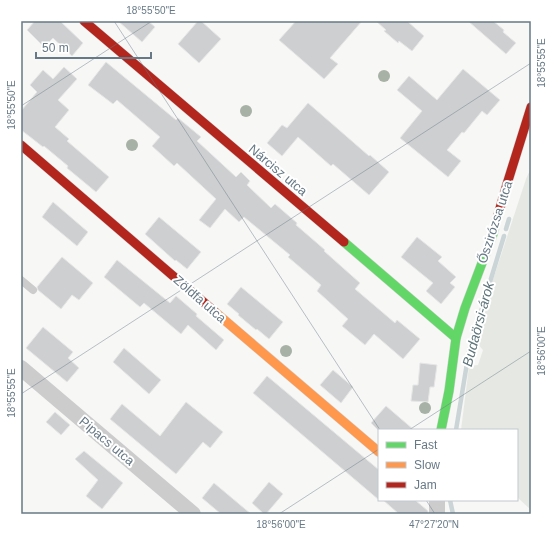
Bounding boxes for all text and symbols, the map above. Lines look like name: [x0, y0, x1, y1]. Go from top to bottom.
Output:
text: 18°55'50"E: [126, 5, 176, 16]
scale bar: [36, 34, 151, 60]
text: 18°55'55"E: [536, 38, 547, 88]
text: 50 m: [42, 41, 69, 55]
text: 18°55'50"E: [6, 80, 17, 130]
street label: Nárcisz utca: [246, 141, 311, 199]
street label: Őszirózsa utca: [475, 178, 516, 265]
street label: Zöldfa utca: [171, 272, 230, 326]
water label: Budaörsi-árok: [459, 279, 497, 368]
text: 18°56'00"E: [536, 326, 547, 376]
text: 18°55'55"E: [6, 368, 17, 418]
street label: Pipacs utca: [76, 414, 138, 469]
legend: [378, 429, 518, 501]
text: Fast: [414, 438, 438, 452]
text: Slow: [414, 458, 440, 472]
text: Jam: [414, 478, 437, 492]
text: 18°56'00"E: [256, 519, 306, 530]
text: 47°27'20"N: [409, 519, 459, 530]

